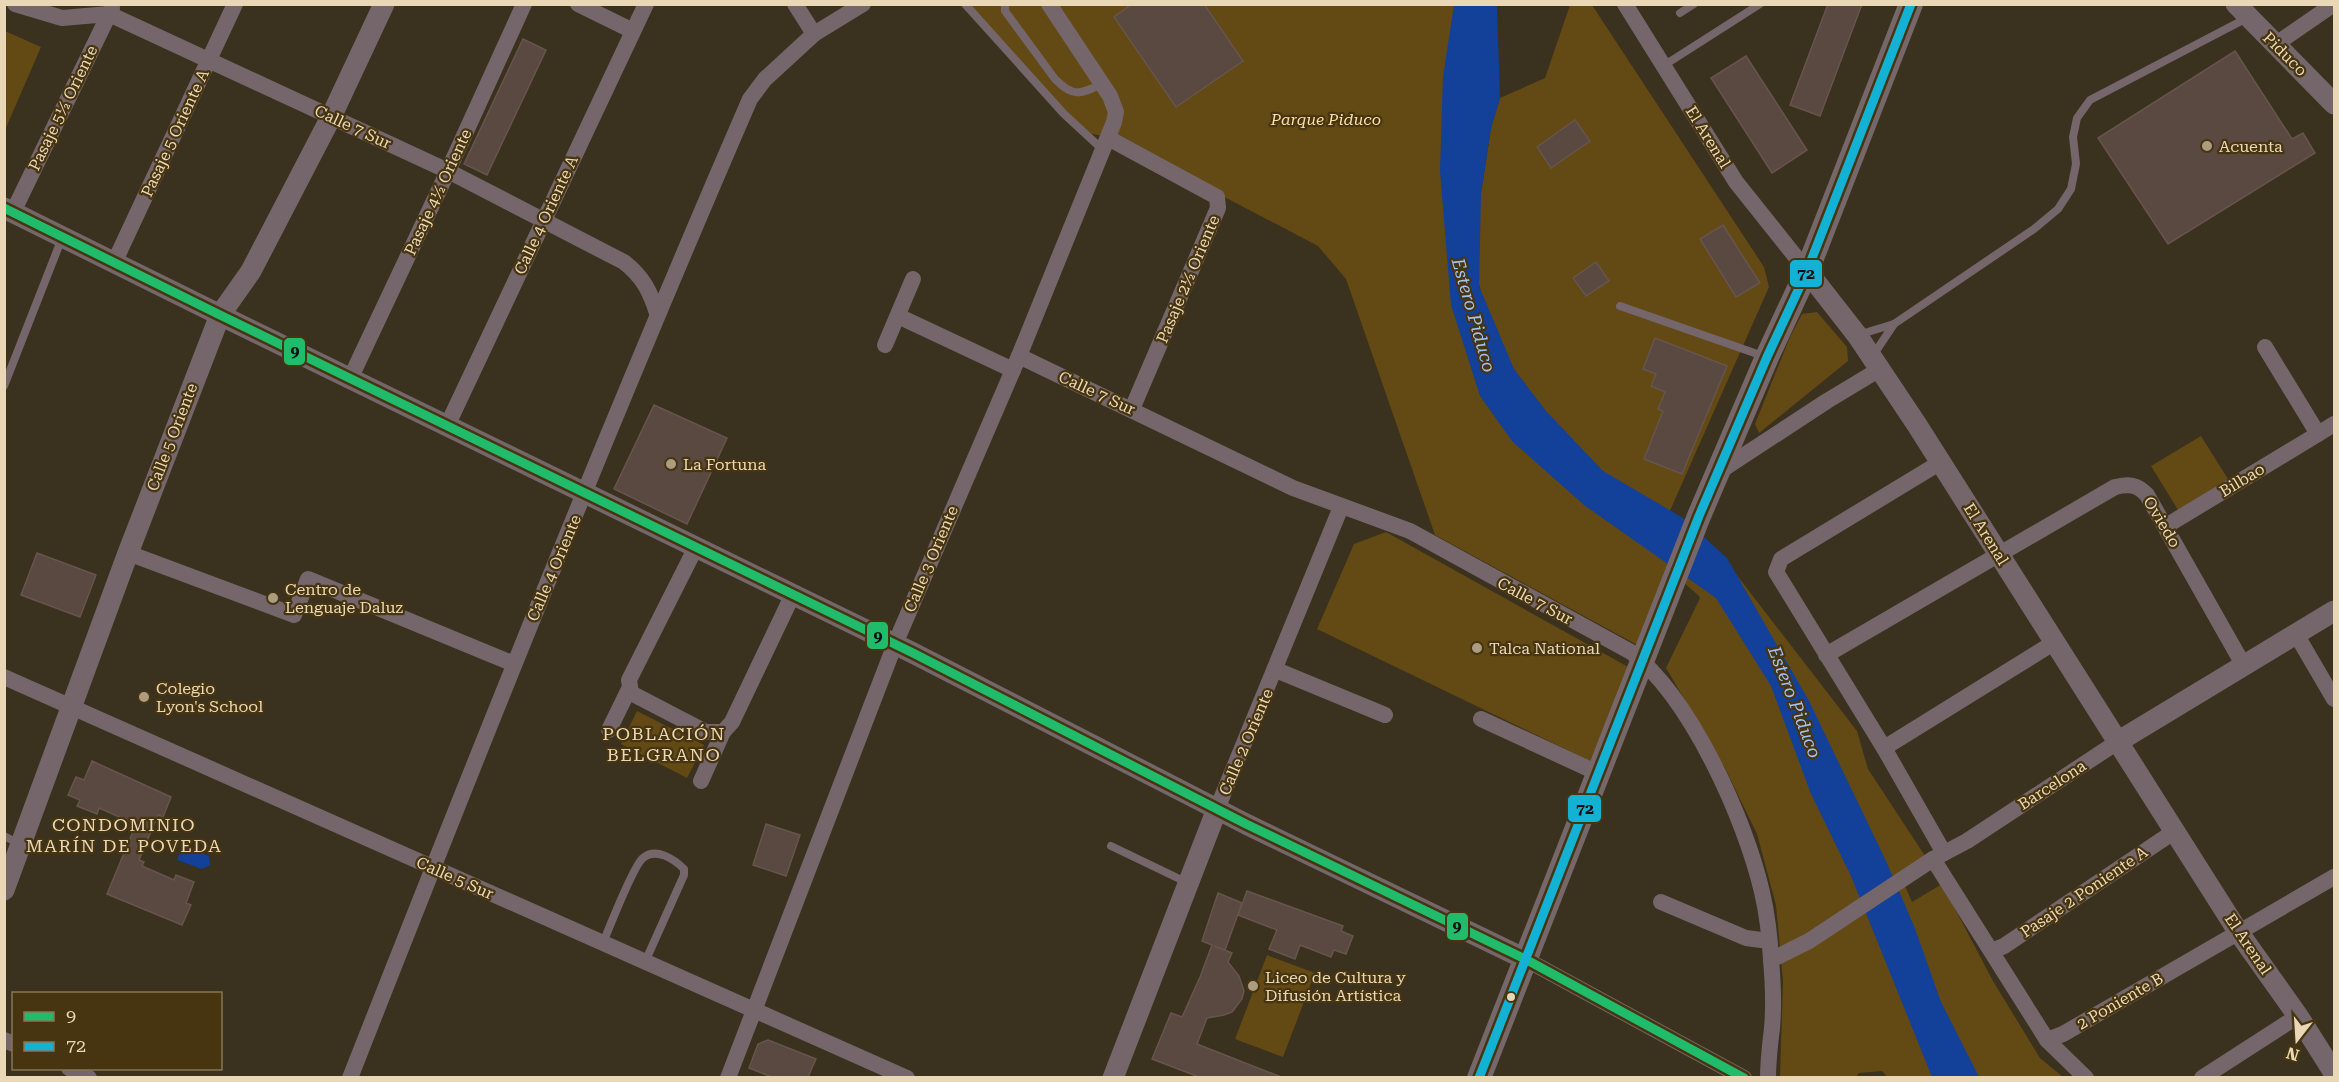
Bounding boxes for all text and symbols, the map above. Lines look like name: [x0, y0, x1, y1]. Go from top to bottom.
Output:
street label: Piduco: [2259, 28, 2311, 80]
street label: Pasaje 5½ Oriente: [24, 42, 102, 174]
street label: Pasaje 5 Oriente A: [137, 65, 213, 200]
street label: Calle 7 Sur: [312, 101, 395, 153]
street label: El Arenal: [1682, 102, 1735, 172]
park label: Parque Piduco: [1270, 110, 1381, 129]
street label: Pasaje 4½ Oriente: [400, 126, 476, 258]
place label: Acuenta: [2219, 137, 2283, 156]
marker: Acuenta: [2200, 139, 2214, 153]
street label: Calle 4 Oriente A: [510, 152, 582, 278]
street label: Pasaje 2½ Oriente: [1152, 212, 1224, 346]
water label: Estero Piduco: [1447, 254, 1500, 375]
line badge: 72: [1789, 259, 1823, 288]
text: 72: [1797, 264, 1815, 283]
line badge: 9: [283, 337, 306, 366]
text: 9: [291, 342, 300, 361]
street label: Calle 7 Sur: [1056, 367, 1139, 419]
street label: Calle 5 Oriente: [143, 380, 201, 494]
place label: La Fortuna: [683, 455, 767, 474]
marker: La Fortuna: [664, 457, 678, 471]
street label: Bilbao: [2216, 459, 2268, 501]
street label: Oviedo: [2139, 493, 2185, 551]
street label: El Arenal: [1960, 499, 2013, 569]
street label: Calle 3 Oriente: [900, 503, 962, 615]
street label: Calle 4 Oriente: [523, 512, 585, 624]
street label: Calle 7 Sur: [1494, 573, 1576, 629]
place label: Centro de Lenguaje Daluz: [285, 580, 403, 617]
marker: Centro de Lenguaje Daluz: [266, 591, 280, 605]
line badge: 9: [866, 621, 889, 650]
text: 9: [874, 627, 883, 646]
place label: Talca National: [1489, 639, 1600, 658]
marker: Talca National: [1470, 641, 1484, 655]
water label: Estero Piduco: [1764, 642, 1826, 761]
place label: Colegio Lyon's School: [156, 679, 263, 716]
street label: Calle 2 Oriente: [1215, 686, 1277, 798]
marker: Colegio Lyon's School: [137, 690, 151, 704]
district label: POBLACIÓN BELGRANO: [602, 723, 726, 765]
street label: Barcelona: [2015, 756, 2090, 814]
line badge: 72: [1567, 794, 1602, 823]
text: 72: [1576, 799, 1594, 818]
district label: CONDOMINIO MARÍN DE POVEDA: [26, 814, 222, 856]
street label: Pasaje 2 Poniente A: [2017, 842, 2152, 942]
street label: Calle 5 Sur: [413, 853, 497, 904]
street label: El Arenal: [2221, 910, 2275, 978]
line badge: 9: [1446, 912, 1469, 941]
text: 9: [1453, 917, 1462, 936]
place label: Liceo de Cultura y Difusión Artística: [1265, 968, 1406, 1005]
street label: 2 Poniente B: [2073, 969, 2167, 1033]
marker: Liceo de Cultura y Difusión Artística: [1246, 979, 1260, 993]
unlabelled marker: [1505, 991, 1517, 1003]
legend: [12, 992, 222, 1070]
text: 9: [66, 1005, 76, 1026]
north arrow: [2267, 1010, 2327, 1070]
text: 72: [66, 1035, 86, 1056]
text: N: [2284, 1043, 2301, 1065]

